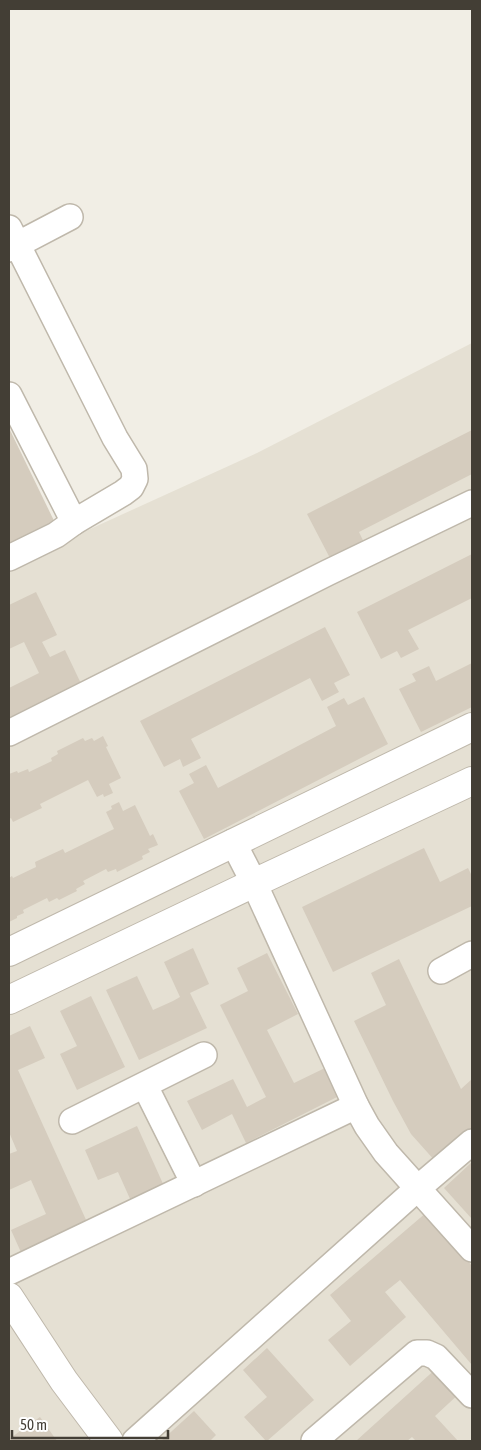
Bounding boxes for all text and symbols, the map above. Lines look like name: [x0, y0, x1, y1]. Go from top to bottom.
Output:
scale bar: [12, 1408, 169, 1440]
text: 50 m: [20, 1416, 47, 1433]

